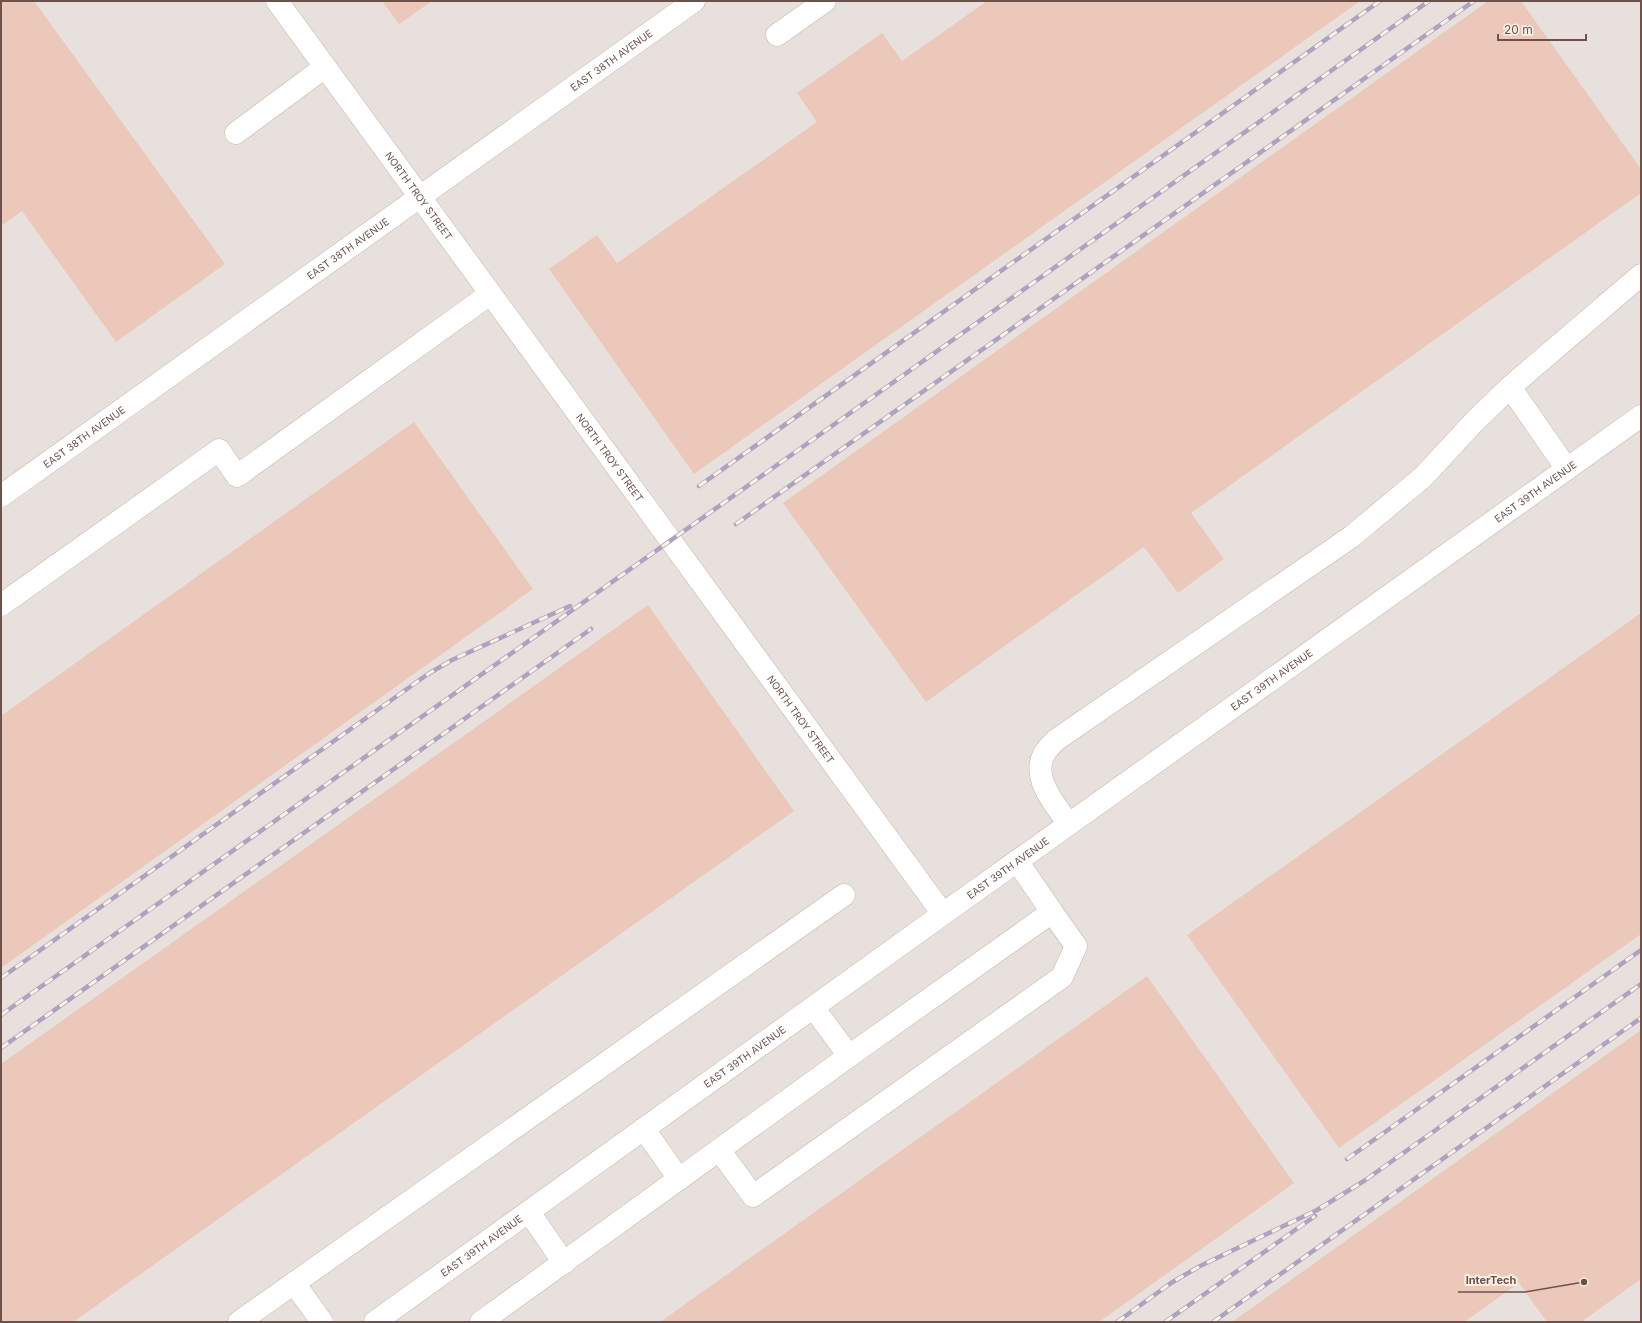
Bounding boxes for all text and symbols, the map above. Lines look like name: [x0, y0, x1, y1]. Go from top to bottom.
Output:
scale bar: [1498, 16, 1586, 42]
text: 20 m: [1504, 22, 1533, 37]
street label: EAST 38TH AVENUE: [568, 27, 655, 93]
street label: NORTH TROY STREET: [383, 149, 455, 242]
street label: EAST 38TH AVENUE: [304, 215, 391, 282]
street label: EAST 38TH AVENUE: [41, 403, 127, 470]
street label: NORTH TROY STREET: [574, 411, 646, 504]
street label: EAST 39TH AVENUE: [1492, 458, 1579, 525]
street label: EAST 39TH AVENUE: [1228, 646, 1315, 713]
street label: NORTH TROY STREET: [765, 673, 837, 766]
street label: EAST 39TH AVENUE: [965, 834, 1051, 901]
street label: EAST 39TH AVENUE: [701, 1023, 788, 1090]
street label: EAST 39TH AVENUE: [438, 1212, 525, 1279]
callout: InterTech: [1458, 1269, 1525, 1292]
text: InterTech: [1466, 1273, 1516, 1287]

